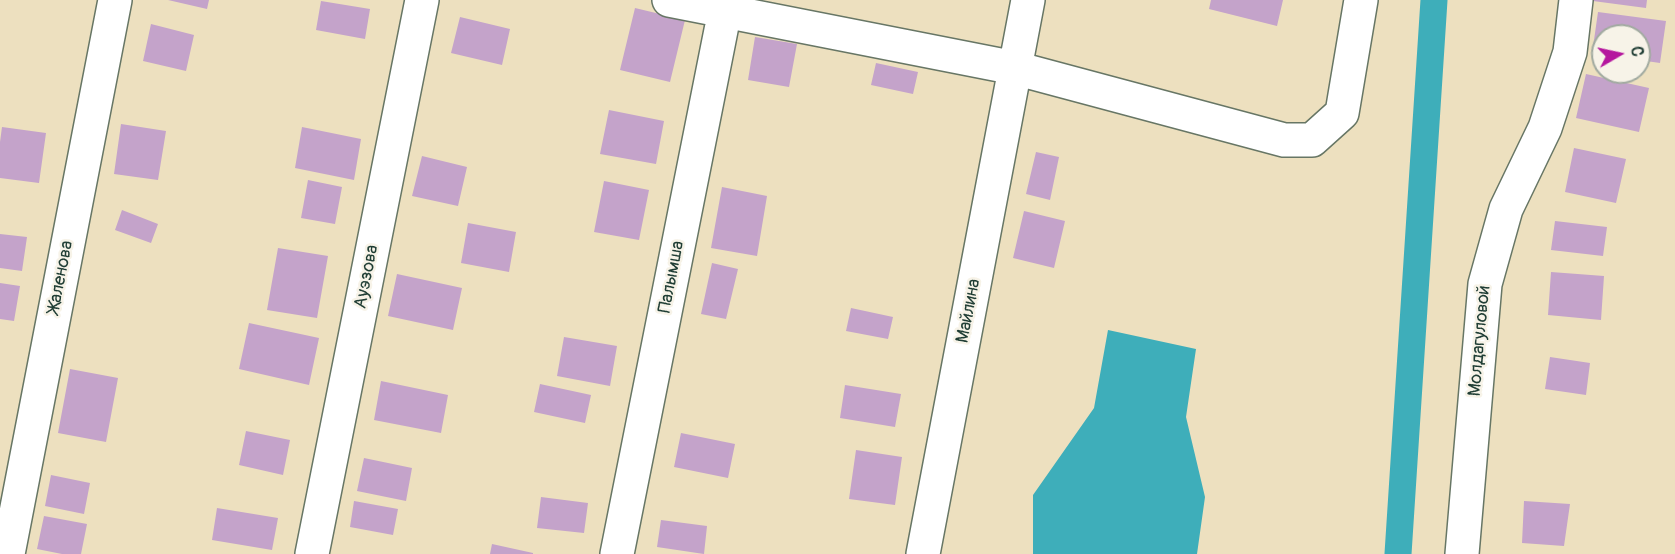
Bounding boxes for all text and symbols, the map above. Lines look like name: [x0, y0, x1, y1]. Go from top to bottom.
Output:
north arrow: [1591, 24, 1651, 84]
text: С: [1626, 45, 1647, 58]
street label: Жаленова: [43, 239, 79, 315]
street label: Палымша: [654, 239, 690, 315]
street label: Ауэзова: [350, 243, 384, 311]
street label: Майлина: [952, 277, 986, 345]
street label: Молдагуловой: [1464, 285, 1496, 397]

